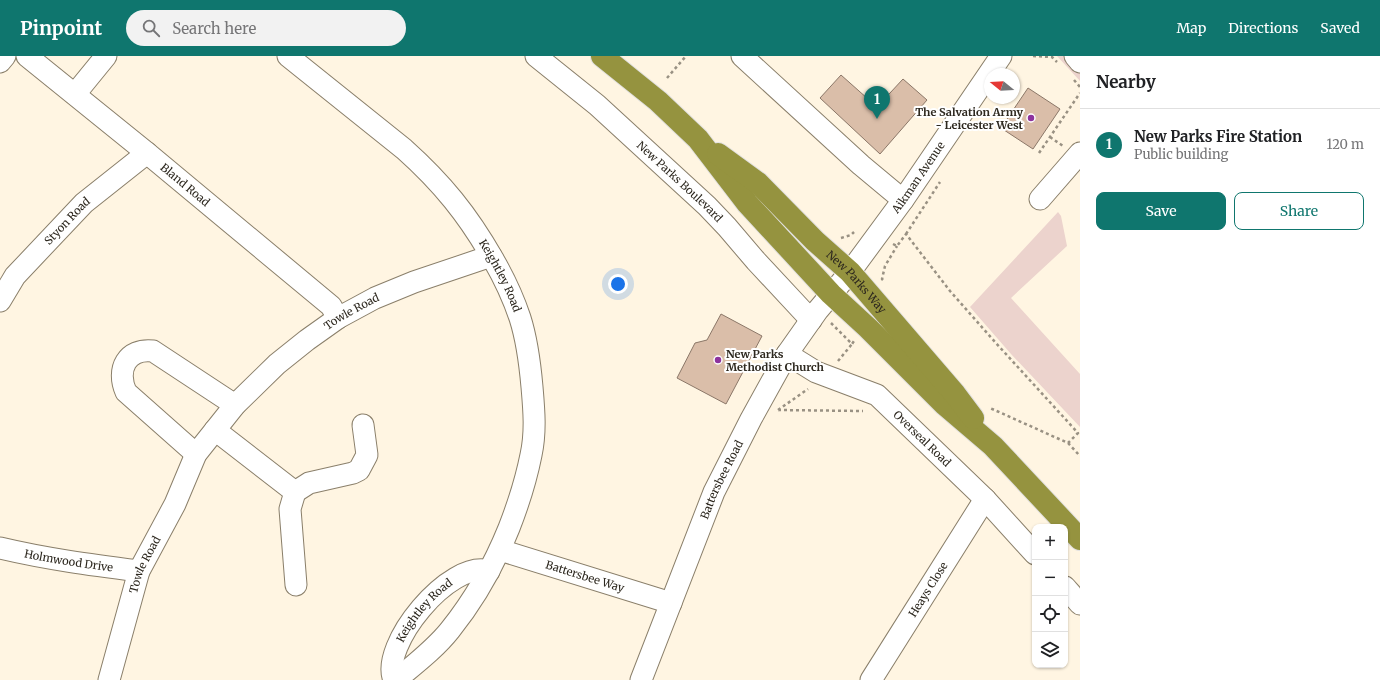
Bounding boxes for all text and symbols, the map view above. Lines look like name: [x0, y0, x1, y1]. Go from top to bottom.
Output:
search box: [126, 10, 406, 46]
text: Pinpoint: [20, 16, 102, 40]
icon: search: [140, 17, 162, 39]
text: Search here: [172, 19, 256, 38]
text: Map: [1176, 19, 1206, 37]
text: Directions: [1228, 19, 1298, 37]
text: Saved: [1320, 19, 1360, 37]
north arrow: [984, 68, 1020, 104]
text: Nearby: [1096, 71, 1156, 93]
pin: 1: [864, 86, 890, 119]
place label: The Salvation Army - Leicester West: [915, 105, 1024, 132]
marker: The Salvation Army - Leicester West: [1026, 113, 1036, 123]
text: New Parks Fire Station: [1134, 127, 1302, 146]
text: 1: [1106, 136, 1112, 153]
text: 120 m: [1326, 136, 1364, 153]
street label: New Parks Boulevard: [634, 138, 726, 225]
street label: Aikman Avenue: [888, 139, 948, 217]
text: Public building: [1134, 146, 1228, 163]
street label: Bland Road: [158, 160, 213, 210]
button: Save: [1096, 192, 1226, 230]
button: Share: [1234, 192, 1364, 230]
street label: Styon Road: [41, 194, 93, 248]
street label: Keightley Road: [476, 237, 524, 314]
street label: New Parks Way: [824, 247, 890, 317]
your location: [608, 274, 628, 294]
street label: Towle Road: [321, 290, 381, 333]
place label: New Parks Methodist Church: [726, 347, 825, 374]
marker: New Parks Methodist Church: [713, 355, 723, 365]
street label: Overseal Road: [890, 407, 954, 470]
street label: Battersbee Road: [697, 437, 746, 521]
map controls: [1032, 524, 1068, 668]
button: +: [1032, 524, 1068, 560]
street label: Towle Road: [126, 533, 164, 595]
street label: Holmwood Drive: [23, 547, 114, 575]
street label: Battersbee Way: [544, 558, 627, 595]
street label: Heays Close: [905, 559, 951, 620]
button: −: [1032, 560, 1068, 596]
street label: Keightley Road: [393, 575, 455, 644]
button: locate: [1032, 596, 1068, 632]
button: layers: [1032, 632, 1068, 668]

